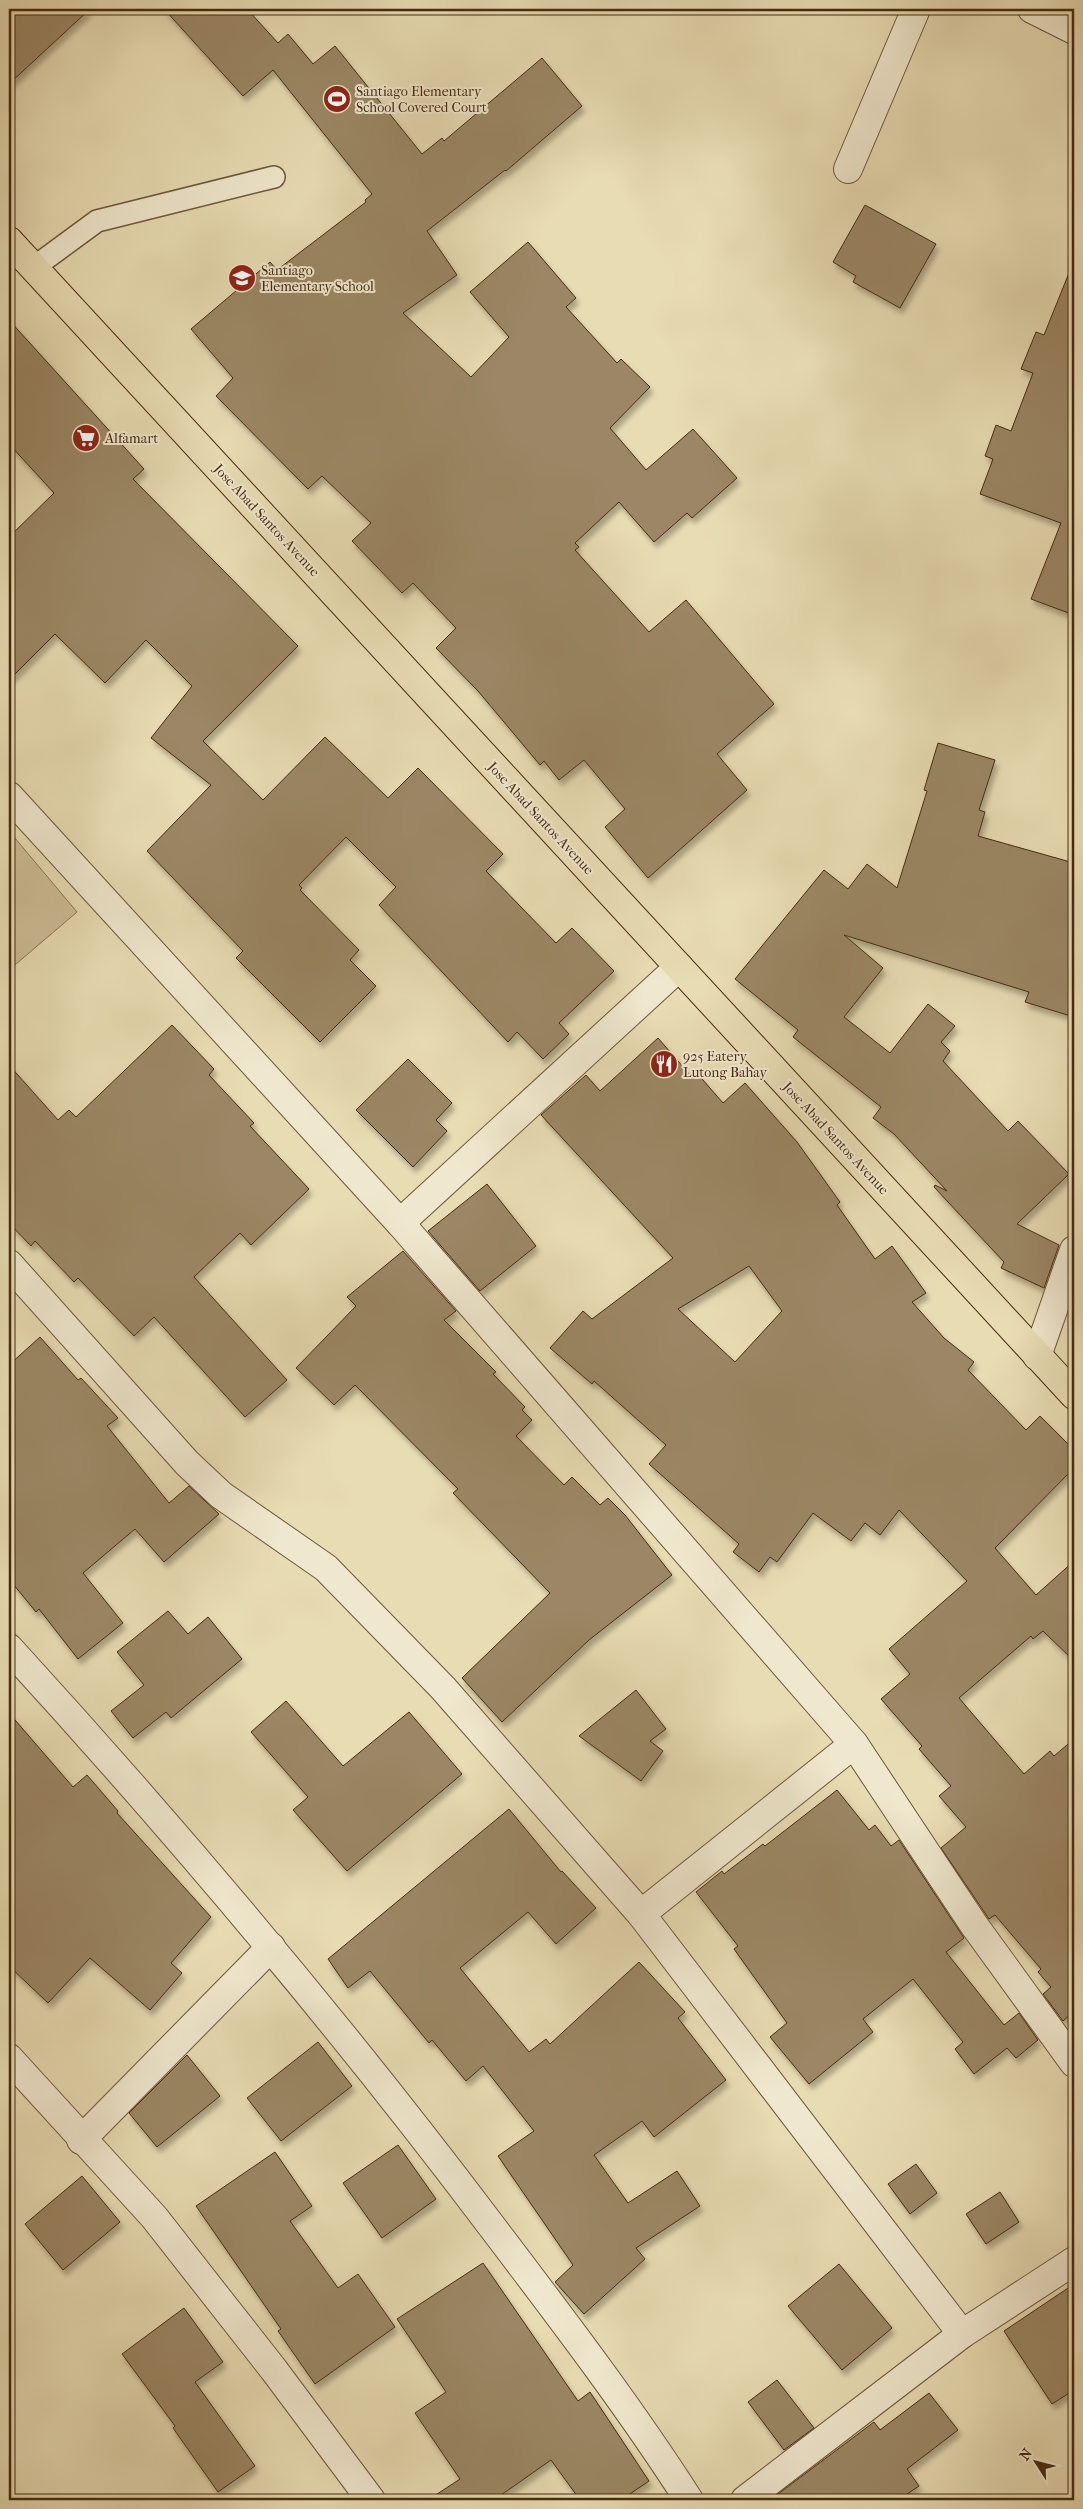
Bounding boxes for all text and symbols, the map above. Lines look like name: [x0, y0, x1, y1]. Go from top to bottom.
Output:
place label: Santiago Elementary School Covered Court: [356, 83, 487, 116]
sports icon: Santiago Elementary School Covered Court: [322, 84, 352, 114]
place label: Santiago Elementary School: [261, 262, 374, 295]
school or university icon: Santiago Elementary School: [227, 263, 257, 293]
supermarket icon: Alfamart: [71, 423, 101, 453]
place label: Alfamart: [104, 430, 158, 447]
street label: Jose Abad Santos Avenue: [209, 460, 323, 580]
street label: Jose Abad Santos Avenue: [483, 758, 597, 878]
place label: 925 Eatery Lutong Bahay: [683, 1048, 768, 1081]
restaurant icon: 925 Eatery Lutong Bahay: [649, 1049, 679, 1079]
street label: Jose Abad Santos Avenue: [778, 1078, 892, 1198]
north arrow: [1010, 2436, 1060, 2486]
text: N: [1016, 2445, 1036, 2464]

